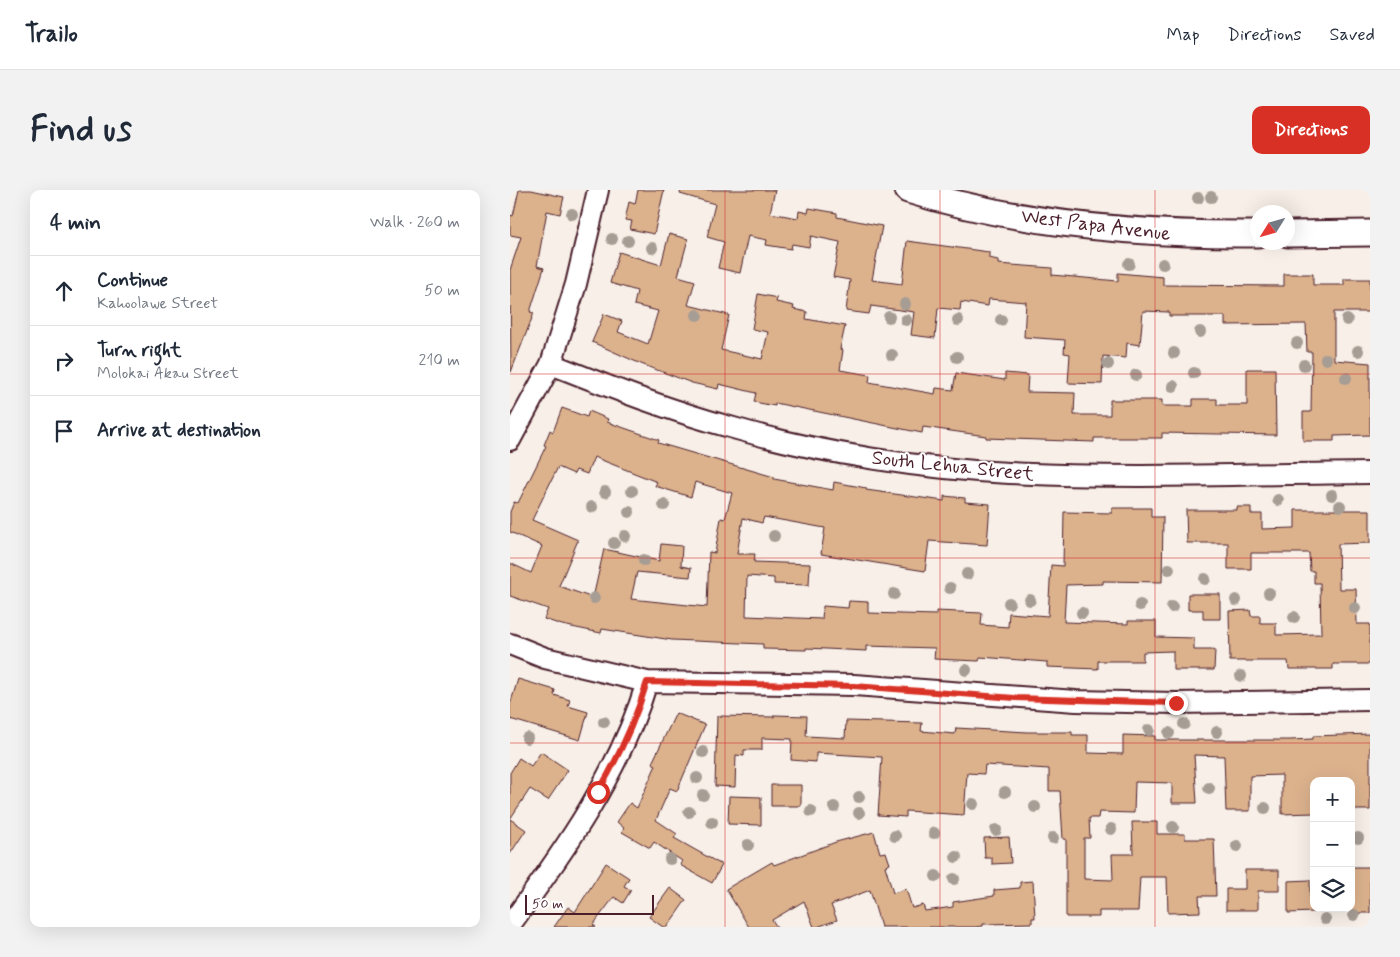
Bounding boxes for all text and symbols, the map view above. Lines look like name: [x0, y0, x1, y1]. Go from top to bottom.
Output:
text: Trailo: [25, 19, 78, 50]
text: Map: [1167, 23, 1200, 47]
text: Directions: [1228, 23, 1302, 47]
text: Saved: [1330, 23, 1375, 47]
button: Directions: [1252, 106, 1370, 154]
text: Find us: [30, 107, 132, 153]
street label: West Papa Avenue: [1019, 203, 1172, 248]
north arrow: [1250, 205, 1295, 250]
text: 4 min: [50, 209, 101, 237]
text: Walk · 260 m: [370, 212, 460, 233]
text: Continue: [97, 268, 168, 293]
icon: ahead: [50, 277, 78, 305]
text: 50 m: [424, 280, 460, 301]
text: Kahoolawe Street: [97, 293, 218, 314]
text: Turn right: [97, 338, 181, 363]
icon: right: [50, 347, 78, 375]
text: 210 m: [419, 350, 460, 371]
text: Molokai Akau Street: [97, 363, 239, 384]
icon: arrive: [50, 417, 78, 445]
text: Arrive at destination: [97, 418, 261, 443]
street label: South Lehua Street: [870, 445, 1036, 488]
route end: [1165, 692, 1188, 715]
map controls: [1310, 777, 1355, 912]
button: +: [1310, 777, 1355, 822]
route start: [587, 781, 610, 804]
button: −: [1310, 822, 1355, 867]
button: layers: [1310, 867, 1355, 912]
scale bar: [525, 892, 654, 915]
text: 50 m: [532, 895, 563, 913]

